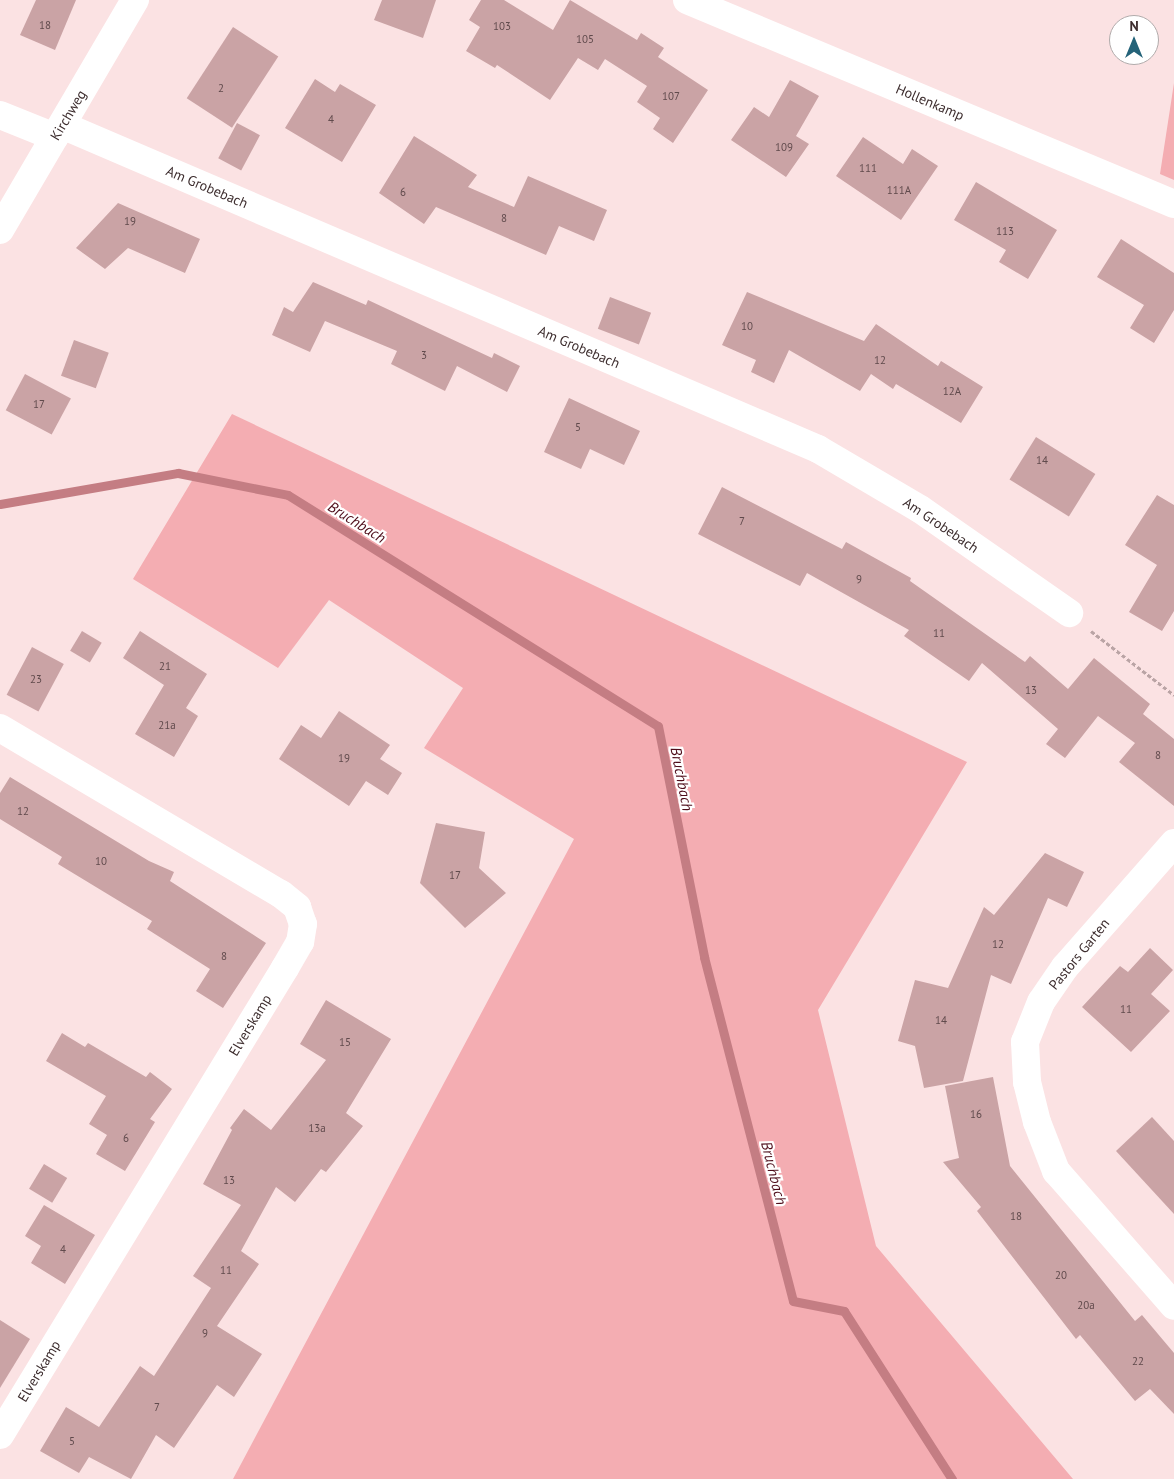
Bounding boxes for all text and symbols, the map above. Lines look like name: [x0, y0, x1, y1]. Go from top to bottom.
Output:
north arrow: [1109, 15, 1159, 65]
text: N: [1129, 17, 1139, 35]
house number: 18: [39, 18, 51, 32]
house number: 103: [493, 19, 511, 33]
house number: 105: [576, 32, 594, 46]
street label: Hollenkamp: [893, 80, 967, 124]
house number: 2: [218, 81, 224, 95]
street label: Kirchweg: [46, 87, 90, 143]
house number: 107: [662, 89, 680, 103]
house number: 4: [328, 112, 334, 126]
house number: 109: [775, 140, 793, 154]
house number: 111: [859, 161, 877, 175]
street label: Am Grobebach: [164, 162, 250, 212]
house number: 111A: [887, 183, 911, 197]
house number: 6: [400, 185, 406, 199]
house number: 8: [501, 211, 507, 225]
house number: 19: [124, 214, 136, 228]
house number: 113: [996, 224, 1014, 238]
house number: 10: [741, 319, 753, 333]
street label: Am Grobebach: [536, 322, 622, 372]
house number: 3: [421, 348, 427, 362]
house number: 12: [874, 353, 886, 367]
house number: 12A: [943, 384, 961, 398]
house number: 17: [33, 397, 45, 411]
house number: 5: [575, 420, 581, 434]
house number: 14: [1036, 453, 1048, 467]
street label: Am Grobebach: [900, 494, 982, 556]
water label: Bruchbach: [325, 497, 389, 547]
house number: 7: [739, 514, 745, 528]
house number: 9: [856, 572, 862, 586]
house number: 11: [933, 626, 945, 640]
house number: 21: [159, 659, 171, 673]
house number: 23: [30, 672, 42, 686]
house number: 13: [1025, 683, 1037, 697]
house number: 21a: [158, 718, 176, 732]
water label: Bruchbach: [667, 746, 697, 812]
house number: 8: [1155, 748, 1161, 762]
house number: 19: [338, 751, 350, 765]
house number: 12: [17, 804, 29, 818]
house number: 10: [95, 854, 107, 868]
house number: 17: [449, 868, 461, 882]
street label: Pastors Garten: [1045, 915, 1113, 993]
house number: 12: [992, 937, 1004, 951]
house number: 8: [221, 949, 227, 963]
street label: Elverskamp: [225, 991, 275, 1059]
house number: 11: [1120, 1002, 1132, 1016]
house number: 14: [935, 1013, 947, 1027]
house number: 15: [339, 1035, 351, 1049]
house number: 16: [970, 1107, 982, 1121]
house number: 13a: [308, 1121, 326, 1135]
house number: 6: [123, 1131, 129, 1145]
water label: Bruchbach: [757, 1140, 791, 1206]
house number: 13: [223, 1173, 235, 1187]
house number: 18: [1010, 1209, 1022, 1223]
house number: 4: [60, 1242, 66, 1256]
house number: 11: [220, 1263, 232, 1277]
house number: 20: [1055, 1268, 1067, 1282]
house number: 20a: [1077, 1298, 1095, 1312]
house number: 9: [202, 1326, 208, 1340]
street label: Elverskamp: [14, 1337, 64, 1405]
house number: 22: [1132, 1354, 1144, 1368]
house number: 7: [154, 1400, 160, 1414]
house number: 5: [69, 1434, 75, 1448]

